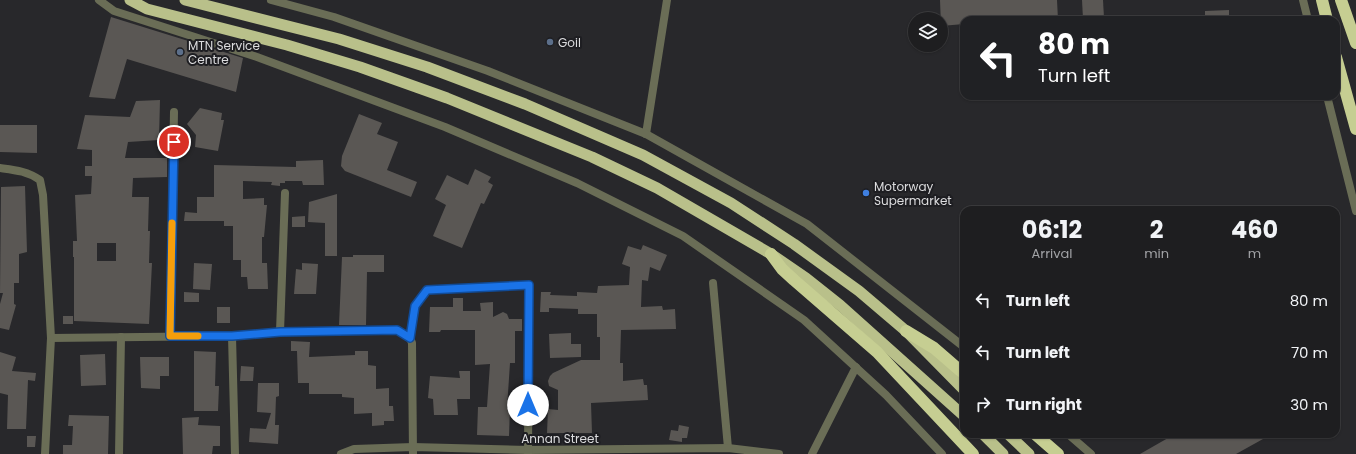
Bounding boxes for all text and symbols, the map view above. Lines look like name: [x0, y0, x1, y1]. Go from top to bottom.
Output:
map controls: [908, 12, 948, 52]
button: layers: [908, 12, 948, 52]
text: 80 m: [1038, 25, 1110, 64]
icon: left: [972, 32, 1024, 84]
place label: Goil: [558, 34, 581, 51]
place label: MTN Service Centre: [188, 37, 260, 68]
marker: Goil: [545, 37, 555, 47]
marker: MTN Service Centre: [175, 47, 185, 57]
text: Turn left: [1038, 63, 1110, 88]
pin: [157, 125, 191, 159]
icon: arrive: [163, 131, 185, 153]
place label: Motorway Supermarket: [874, 178, 952, 209]
marker: Motorway Supermarket: [861, 188, 871, 198]
text: 06:12: [1022, 213, 1082, 246]
text: 2: [1150, 213, 1163, 246]
text: 460: [1231, 213, 1278, 246]
text: Arrival: [1032, 244, 1073, 263]
text: min: [1144, 244, 1169, 263]
text: m: [1248, 244, 1261, 263]
icon: left: [972, 289, 994, 311]
text: Turn left: [1006, 290, 1070, 311]
text: 80 m: [1290, 290, 1328, 311]
icon: left: [972, 341, 994, 363]
text: Turn left: [1006, 342, 1070, 363]
text: 70 m: [1291, 342, 1328, 363]
position arrow: [507, 384, 549, 426]
icon: right: [972, 393, 994, 415]
text: Turn right: [1006, 394, 1082, 415]
text: 30 m: [1290, 394, 1328, 415]
street label: Annan Street: [521, 430, 599, 447]

